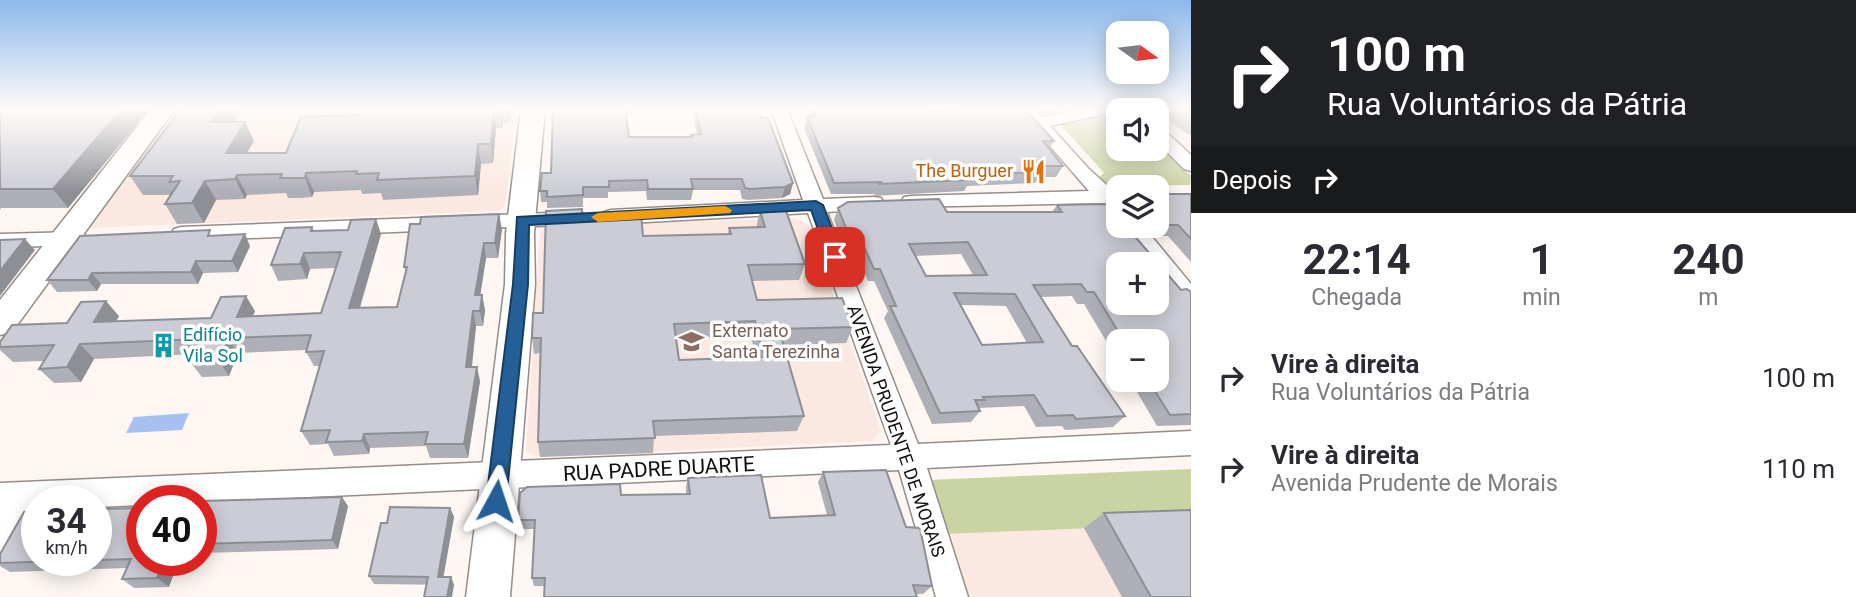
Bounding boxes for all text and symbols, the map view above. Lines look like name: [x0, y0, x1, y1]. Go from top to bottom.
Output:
north arrow: [1106, 21, 1169, 84]
map controls: [1106, 21, 1169, 392]
text: 100 m: [1327, 26, 1466, 83]
icon: right: [1212, 28, 1303, 119]
text: Rua Voluntários da Pátria: [1327, 85, 1687, 123]
button: sound: [1106, 98, 1169, 161]
restaurant icon: The Burguer: [1019, 157, 1047, 185]
place label: The Burguer: [916, 160, 1013, 181]
icon: right: [1306, 161, 1344, 199]
text: Depois: [1212, 165, 1292, 195]
button: layers: [1106, 175, 1169, 238]
pin: [805, 227, 865, 287]
text: 22:14: [1303, 235, 1411, 284]
text: 1: [1529, 235, 1554, 284]
text: 240: [1672, 235, 1745, 284]
icon: arrive: [816, 238, 854, 276]
button: +: [1106, 252, 1169, 315]
text: Chegada: [1311, 284, 1402, 311]
text: min: [1522, 284, 1561, 311]
text: m: [1698, 284, 1718, 311]
street label: AVENIDA PRUDENTE DE MORAIS: [843, 302, 950, 560]
place label: Externato Santa Terezinha: [712, 320, 840, 362]
place label: Edifício Vila Sol: [183, 324, 243, 366]
school or university icon: Externato Santa Terezinha: [678, 327, 706, 355]
button: −: [1106, 329, 1169, 392]
building icon: Edifício Vila Sol: [149, 331, 177, 359]
text: Vire à direita: [1271, 349, 1419, 379]
icon: right: [1212, 359, 1250, 397]
text: 100 m: [1762, 363, 1835, 393]
text: Rua Voluntários da Pátria: [1271, 379, 1530, 406]
text: Vire à direita: [1271, 440, 1419, 470]
icon: right: [1212, 450, 1250, 488]
street label: RUA PADRE DUARTE: [562, 452, 756, 486]
text: 110 m: [1762, 454, 1835, 484]
position arrow: [459, 464, 533, 538]
text: Avenida Prudente de Morais: [1271, 470, 1558, 497]
speed limit sign: 40: [126, 485, 217, 576]
text: 34: [46, 501, 87, 542]
text: km/h: [45, 537, 88, 558]

